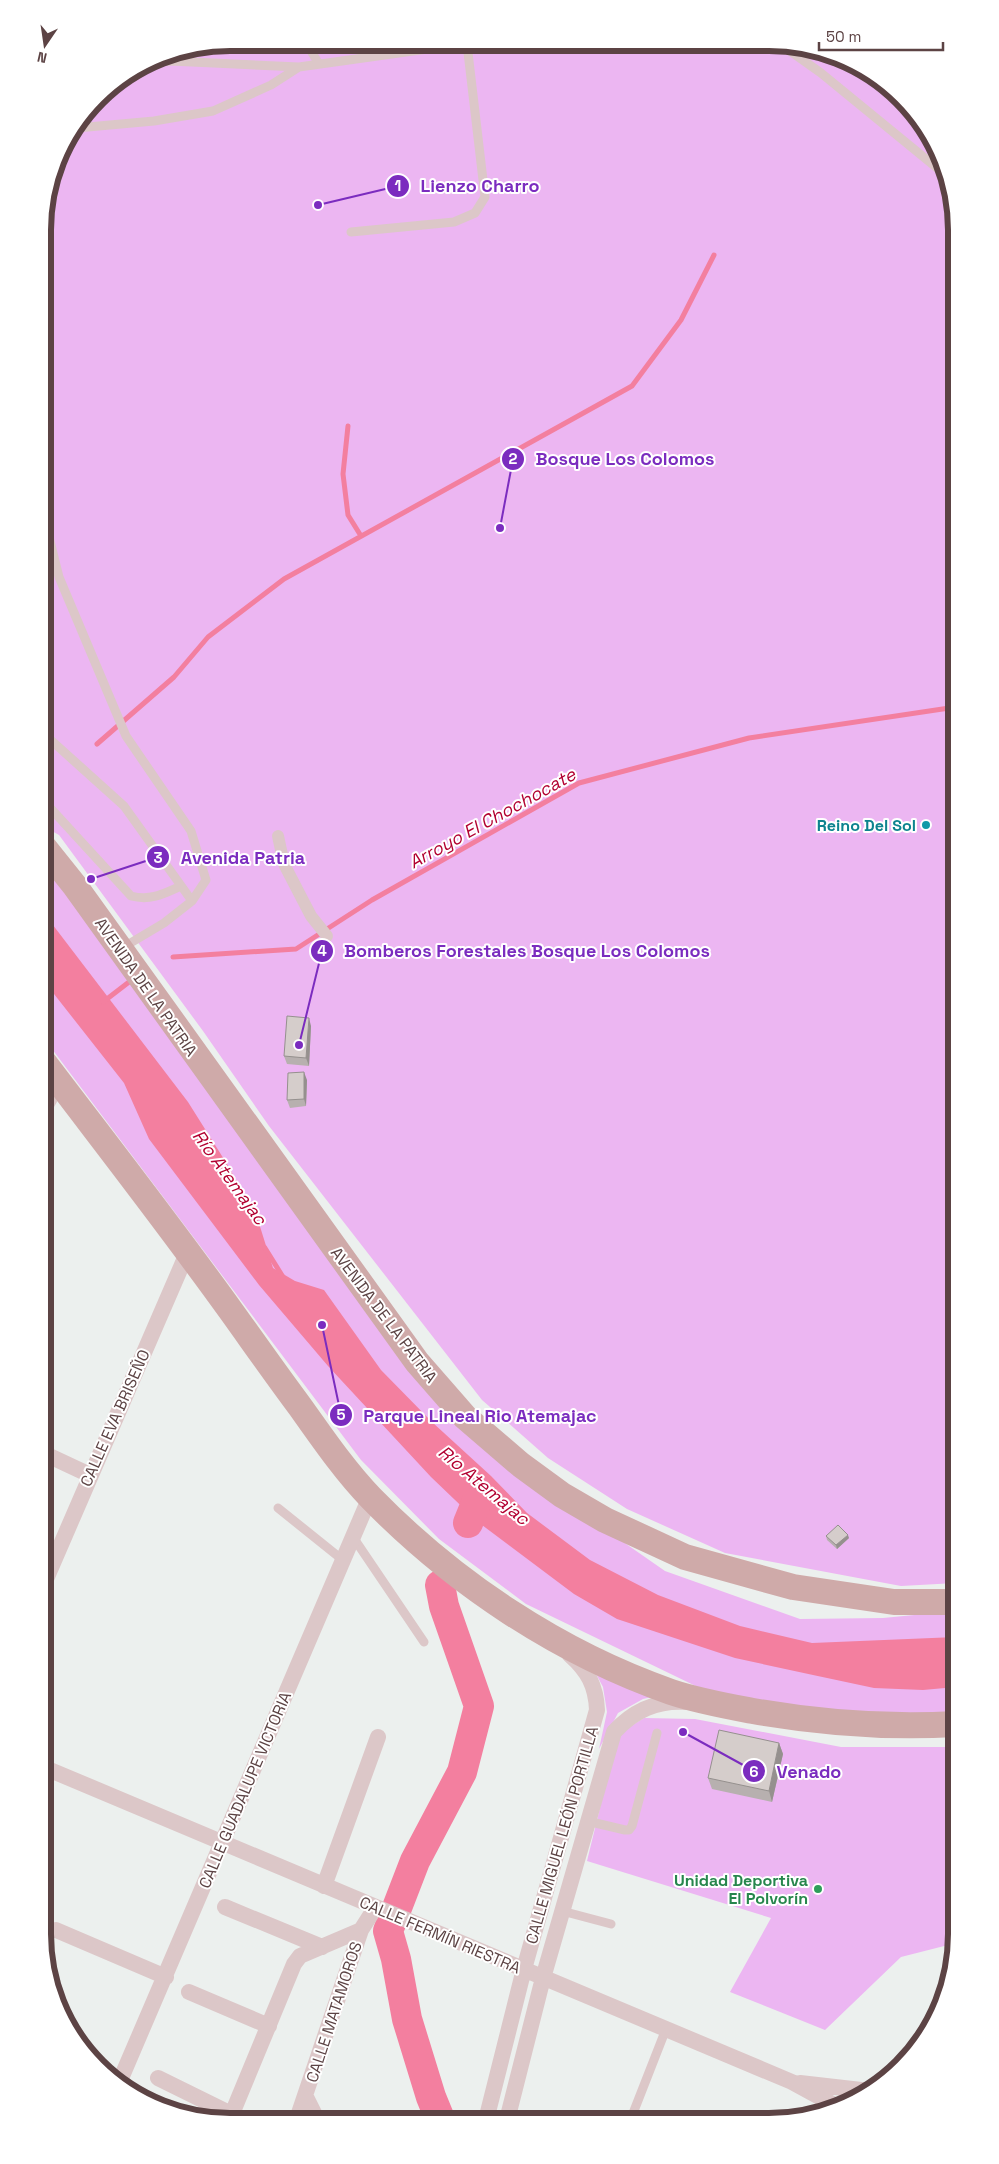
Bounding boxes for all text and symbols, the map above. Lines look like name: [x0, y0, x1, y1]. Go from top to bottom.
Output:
north arrow: [20, 20, 70, 70]
scale bar: [819, 20, 943, 52]
text: 50 m: [826, 27, 861, 46]
text: N: [35, 48, 49, 67]
callout: Lienzo Charro: [386, 169, 550, 202]
text: Lienzo Charro: [421, 174, 539, 197]
text: 1: [395, 176, 401, 195]
callout: Bosque Los Colomos: [500, 442, 724, 475]
text: Bosque Los Colomos: [536, 447, 714, 470]
text: 2: [509, 449, 518, 468]
water label: Arroyo El Chochocate: [404, 762, 581, 873]
place label: Reino Del Sol: [817, 815, 916, 836]
marker: Reino Del Sol: [920, 819, 932, 831]
callout: Avenida Patria: [145, 841, 315, 874]
text: Avenida Patria: [181, 846, 306, 869]
text: 3: [153, 848, 163, 867]
street label: AVENIDA DE LA PATRIA: [90, 914, 202, 1060]
callout: Bomberos Forestales Bosque Los Colomos: [310, 935, 720, 968]
text: Bomberos Forestales Bosque Los Colomos: [344, 939, 710, 962]
text: 4: [317, 941, 327, 960]
water label: Río Atemajac: [188, 1125, 273, 1230]
street label: AVENIDA DE LA PATRIA: [326, 1243, 442, 1387]
street label: CALLE EVA BRISEÑO: [75, 1346, 155, 1490]
callout: Parque Lineal Rio Atemajac: [328, 1399, 607, 1432]
text: Parque Lineal Rio Atemajac: [363, 1404, 597, 1427]
text: 5: [336, 1405, 346, 1424]
water label: Río Atemajac: [434, 1440, 535, 1531]
street label: CALLE GUADALUPE VICTORIA: [194, 1688, 296, 1892]
street label: CALLE MIGUEL LEÓN PORTILLA: [521, 1724, 603, 1946]
callout: Venado: [741, 1755, 851, 1788]
text: Venado: [777, 1760, 841, 1783]
text: 6: [749, 1762, 759, 1781]
place label: Unidad Deportiva El Polvorín: [674, 1870, 808, 1909]
marker: Unidad Deportiva El Polvorín: [812, 1883, 824, 1895]
street label: CALLE FERMÍN RIESTRA: [356, 1892, 524, 1978]
street label: CALLE MATAMOROS: [301, 1939, 367, 2085]

